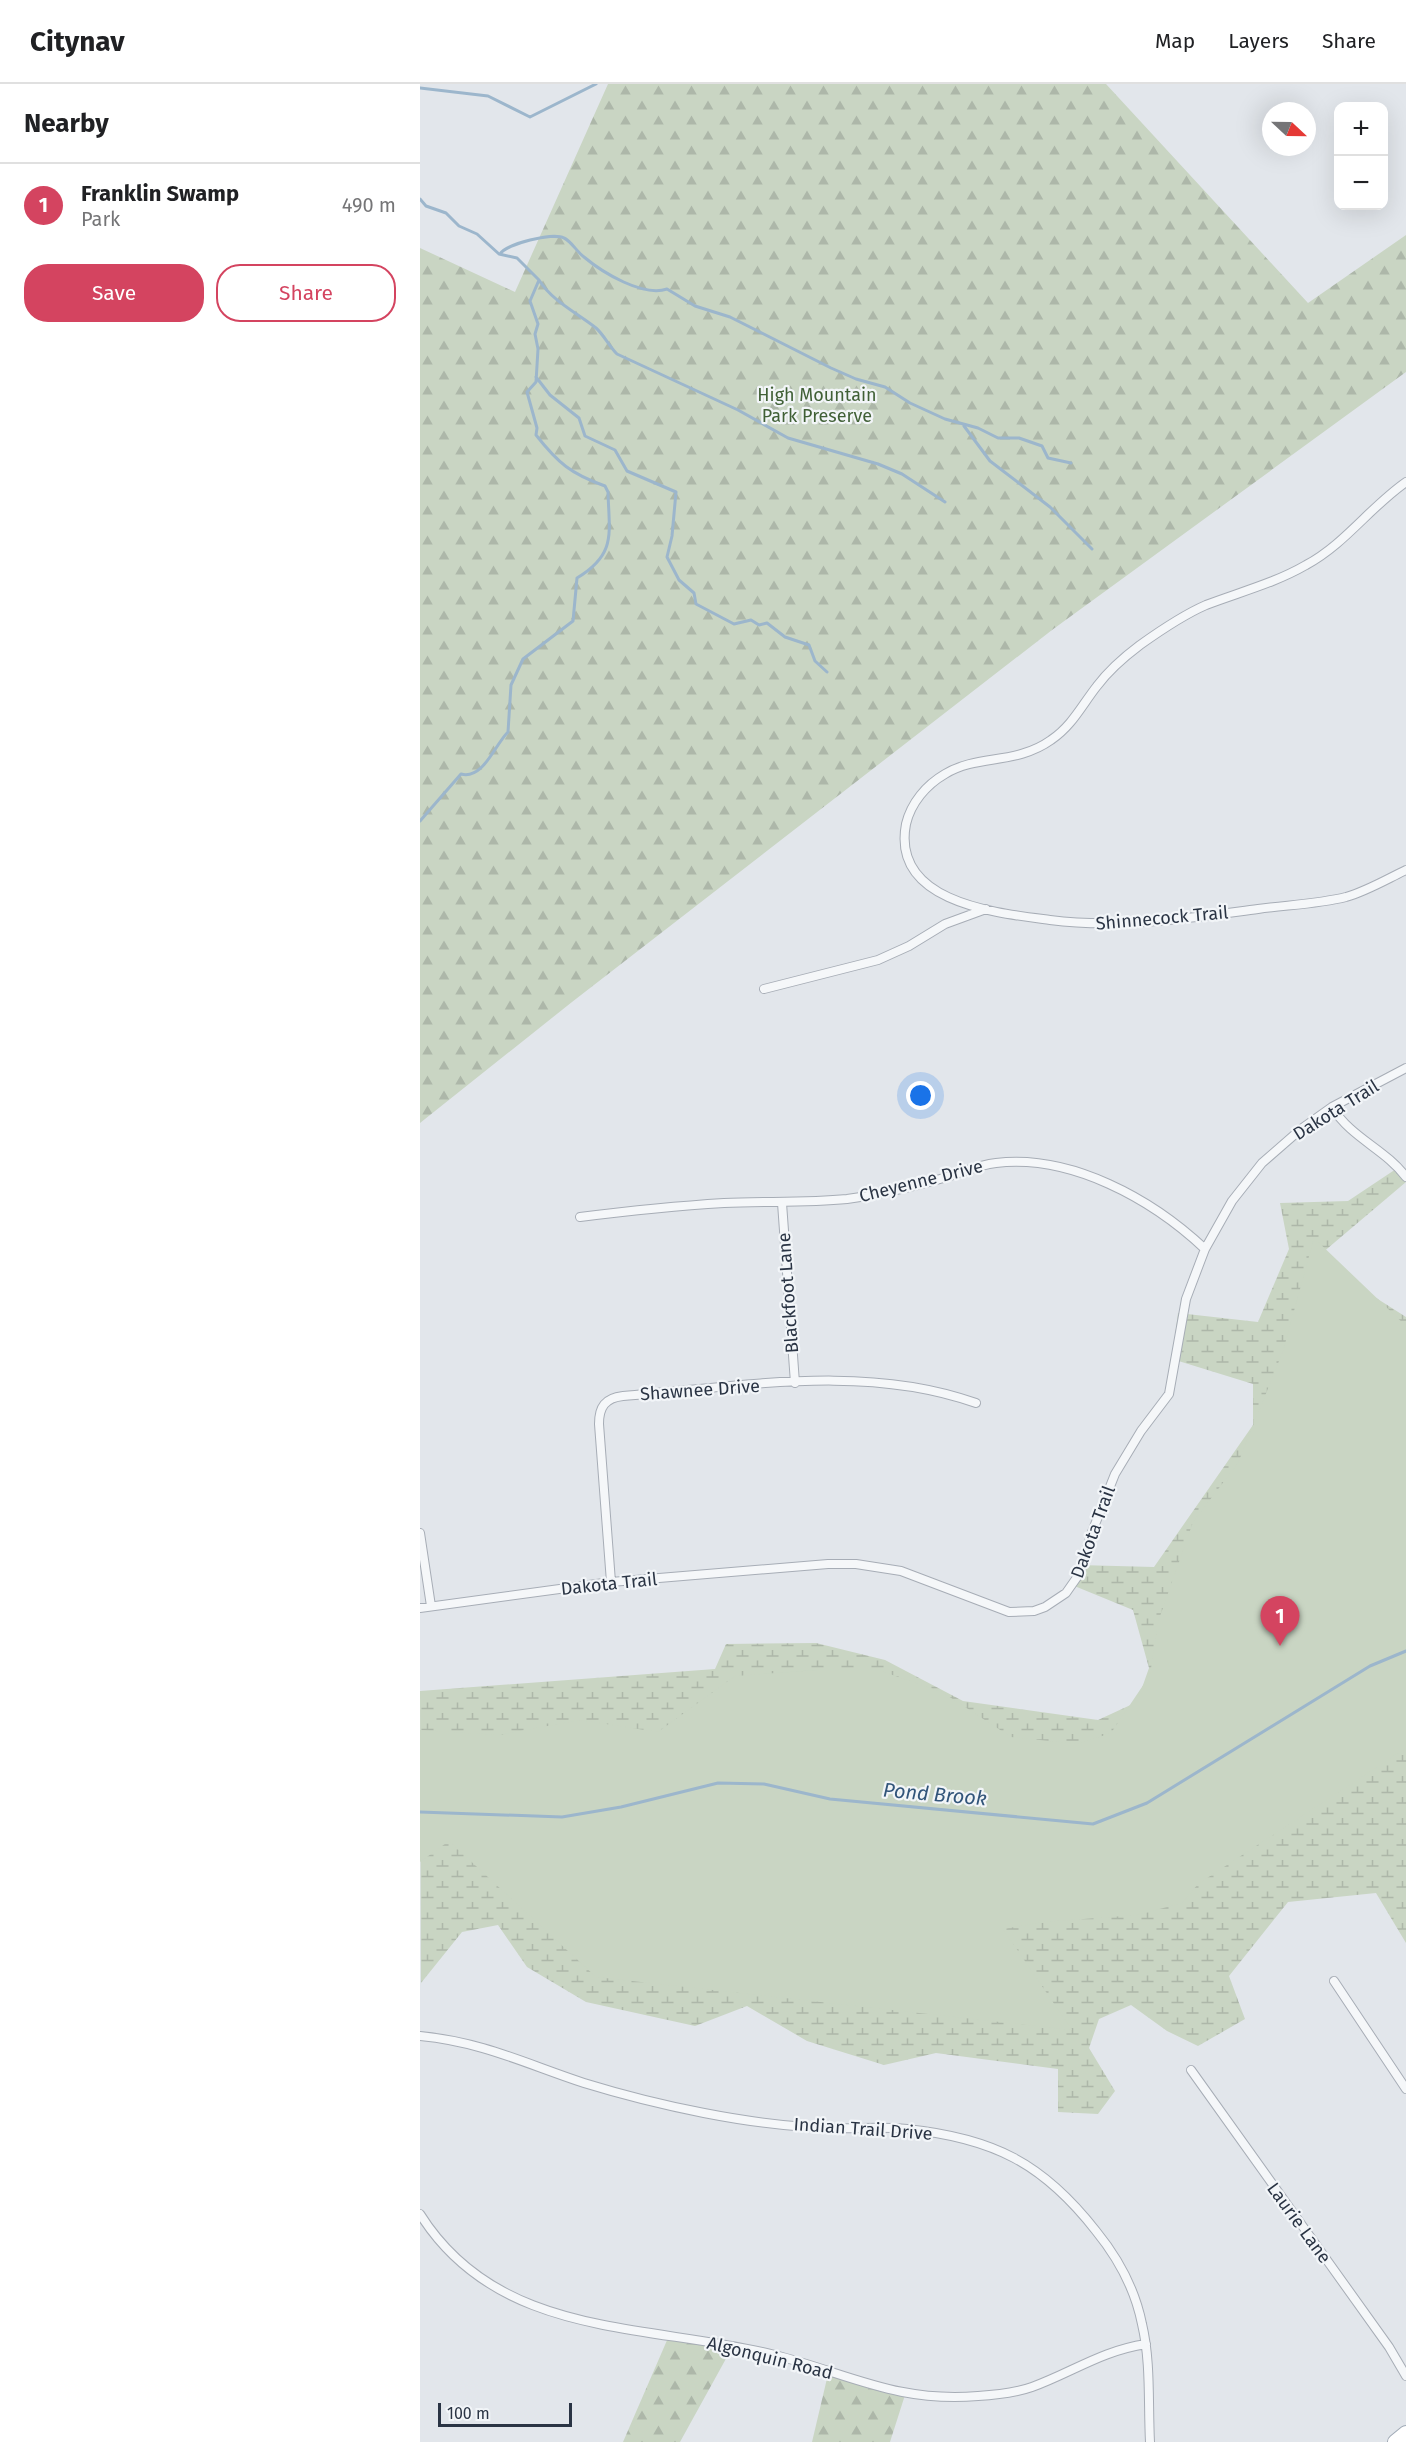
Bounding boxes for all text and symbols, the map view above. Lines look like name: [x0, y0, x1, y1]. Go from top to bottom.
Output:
text: Citynav: [30, 25, 125, 58]
text: Map: [1155, 28, 1195, 54]
text: Layers: [1228, 28, 1289, 54]
text: Share: [1322, 28, 1376, 54]
north arrow: [1262, 102, 1316, 156]
map controls: [1334, 102, 1388, 210]
button: +: [1334, 102, 1388, 156]
text: Nearby: [24, 108, 109, 139]
button: −: [1334, 156, 1388, 210]
text: Franklin Swamp: [81, 180, 239, 207]
text: 1: [39, 193, 48, 217]
text: 490 m: [342, 193, 396, 217]
text: Park: [81, 207, 120, 231]
button: Save: [24, 264, 204, 322]
button: Share: [216, 264, 396, 322]
park label: High Mountain Park Preserve: [757, 384, 877, 427]
street label: Shinnecock Trail: [1095, 901, 1229, 935]
street label: Dakota Trail: [1289, 1075, 1383, 1145]
your location: [906, 1081, 935, 1110]
street label: Cheyenne Drive: [857, 1155, 985, 1207]
street label: Blackfoot Lane: [773, 1232, 803, 1354]
street label: Shawnee Drive: [639, 1375, 761, 1405]
street label: Dakota Trail: [1066, 1483, 1120, 1581]
street label: Dakota Trail: [560, 1568, 658, 1600]
pin: 1: [1260, 1596, 1300, 1646]
water label: Pond Brook: [882, 1778, 988, 1810]
street label: Indian Trail Drive: [793, 2113, 933, 2145]
street label: Laurie Lane: [1262, 2178, 1336, 2268]
street label: Algonquin Road: [705, 2332, 835, 2384]
scale bar: [438, 2400, 572, 2428]
text: 100 m: [447, 2404, 490, 2423]

